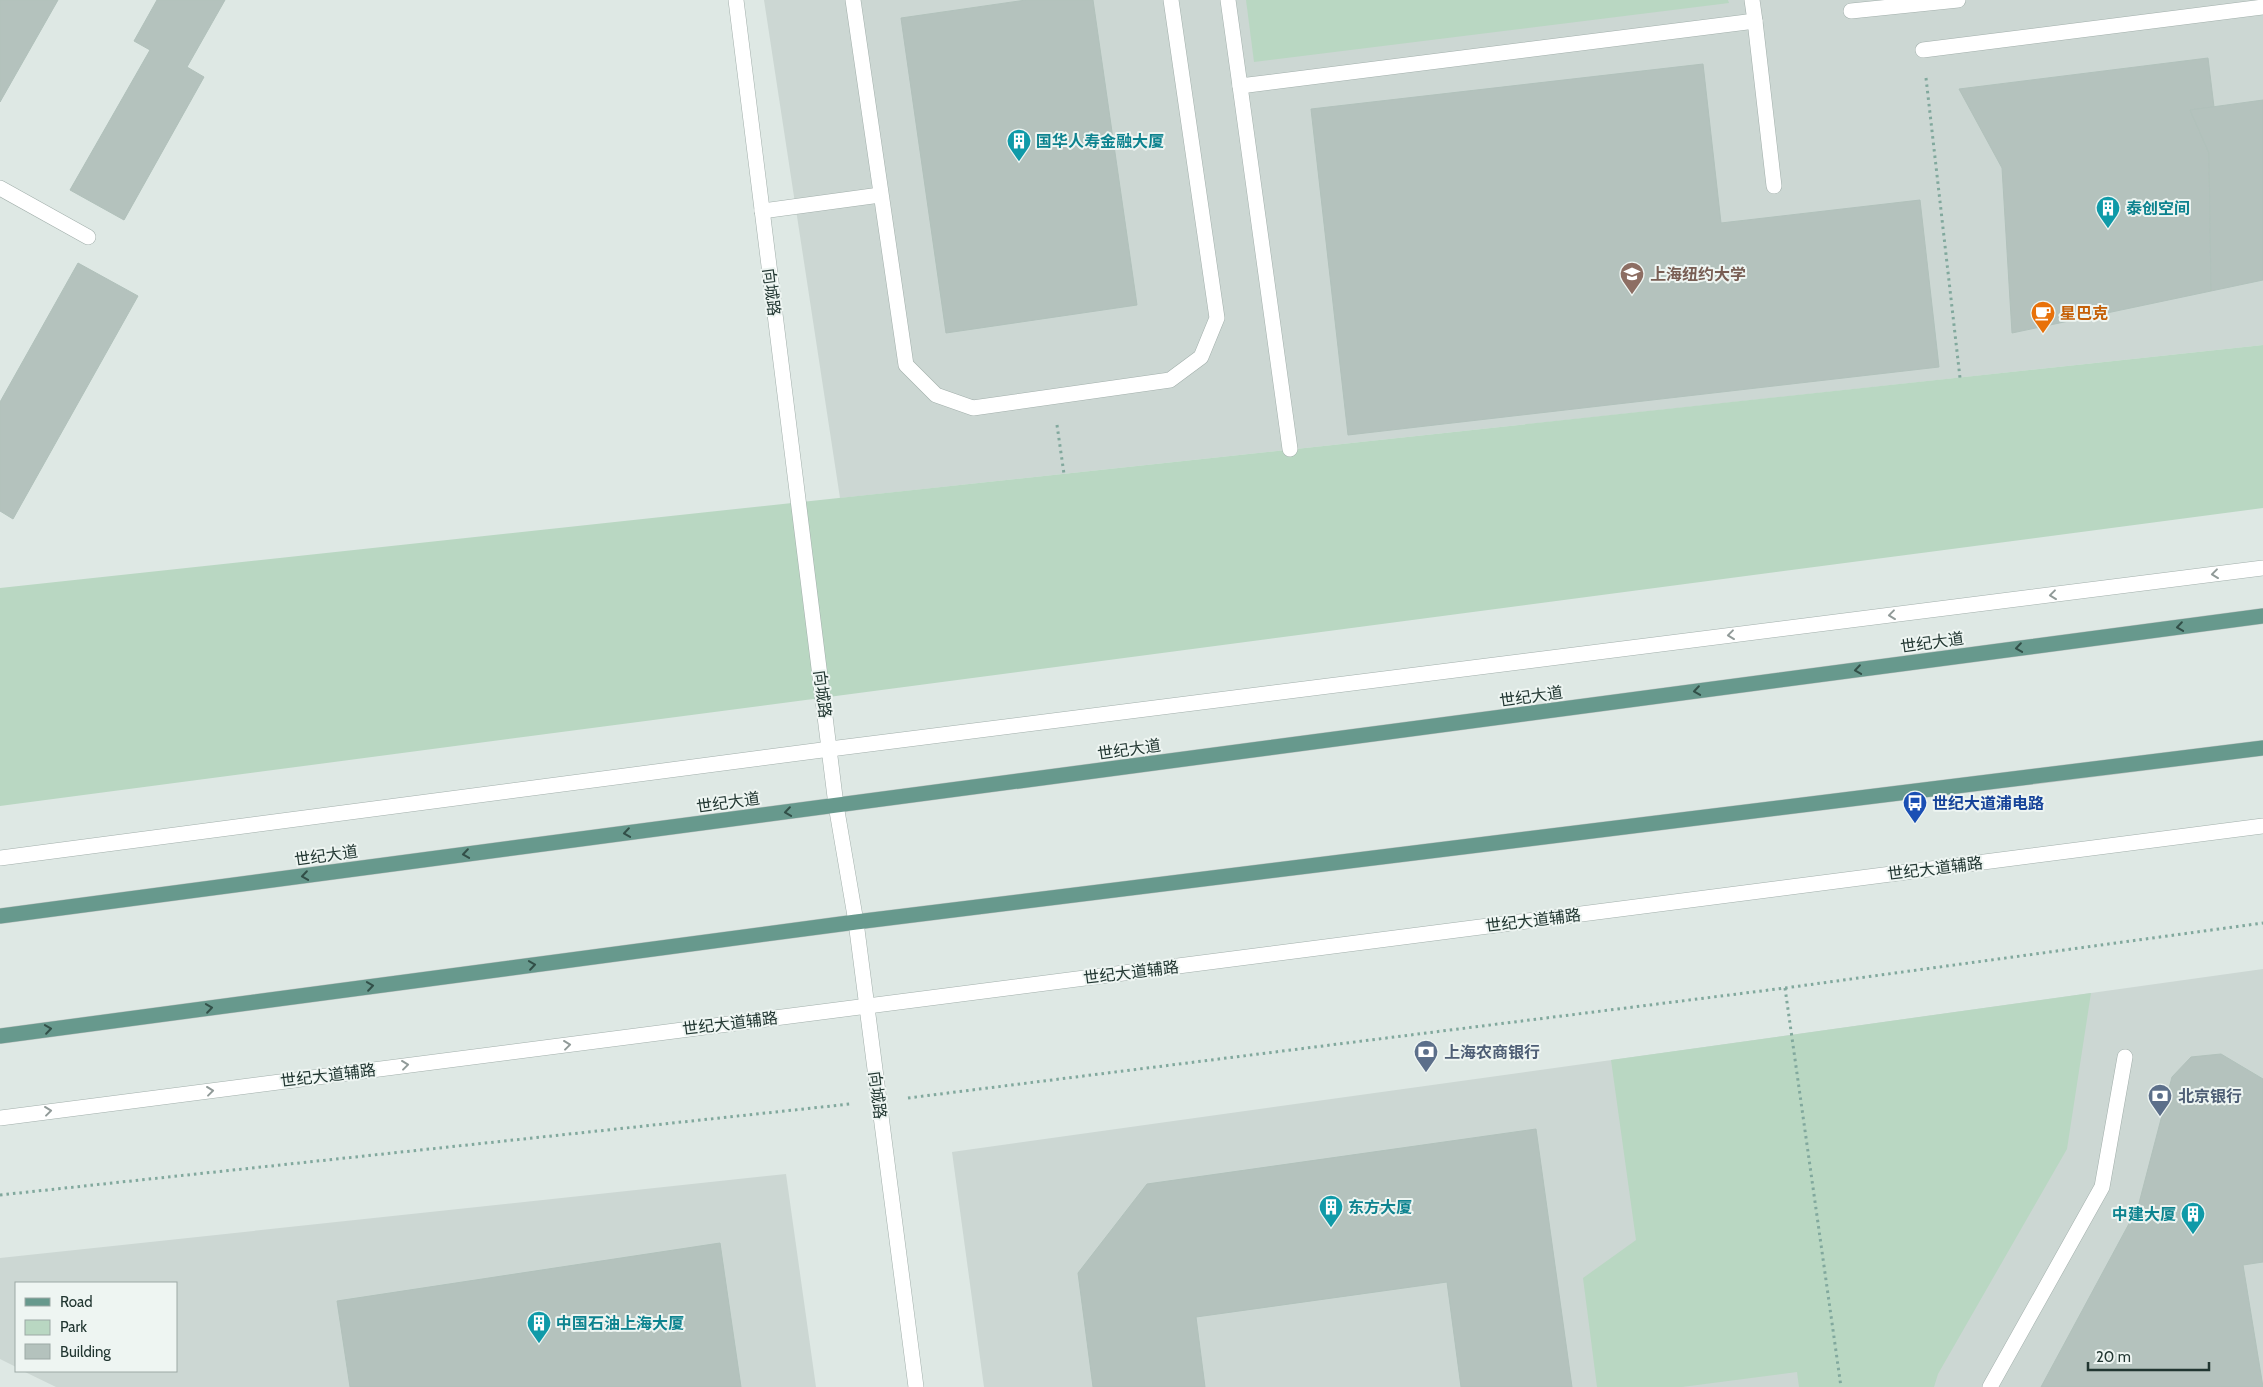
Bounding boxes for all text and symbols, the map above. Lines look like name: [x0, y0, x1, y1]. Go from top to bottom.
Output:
building icon: 国华人寿金融大厦: [1006, 128, 1032, 162]
place label: 国华人寿金融大厦: [1036, 132, 1164, 151]
building icon: 泰创空间: [2095, 195, 2121, 229]
place label: 泰创空间: [2126, 199, 2190, 218]
school or university icon: 上海纽约大学: [1619, 261, 1645, 295]
place label: 上海纽约大学: [1650, 265, 1746, 284]
street label: 向城路: [759, 267, 784, 317]
cafe icon: 星巴克: [2030, 300, 2056, 334]
place label: 星巴克: [2060, 304, 2108, 323]
one-way arrow: [2210, 568, 2218, 579]
one-way arrow: [2049, 589, 2057, 600]
one-way arrow: [1888, 609, 1896, 620]
one-way arrow: [2176, 621, 2184, 632]
street label: 世纪大道: [1899, 629, 1965, 656]
one-way arrow: [1727, 630, 1735, 640]
one-way arrow: [2015, 643, 2023, 653]
one-way arrow: [1853, 664, 1861, 675]
street label: 向城路: [810, 669, 835, 719]
street label: 世纪大道: [1498, 683, 1564, 710]
one-way arrow: [1692, 685, 1700, 696]
street label: 世纪大道: [1096, 736, 1162, 763]
street label: 世纪大道: [695, 789, 761, 816]
bus stop icon: 世纪大道浦电路: [1902, 790, 1928, 824]
place label: 世纪大道浦电路: [1932, 794, 2044, 813]
one-way arrow: [784, 806, 792, 817]
one-way arrow: [623, 827, 631, 838]
street label: 世纪大道: [293, 842, 359, 869]
one-way arrow: [461, 849, 470, 859]
street label: 世纪大道辅路: [1886, 853, 1984, 884]
one-way arrow: [300, 870, 308, 881]
street label: 世纪大道辅路: [1484, 905, 1582, 936]
street label: 世纪大道辅路: [1082, 957, 1180, 988]
one-way arrow: [528, 960, 536, 971]
one-way arrow: [366, 982, 375, 992]
one-way arrow: [206, 1003, 214, 1014]
street label: 世纪大道辅路: [681, 1008, 779, 1039]
one-way arrow: [45, 1024, 53, 1035]
bank icon: 上海农商银行: [1413, 1039, 1439, 1073]
one-way arrow: [562, 1040, 571, 1050]
place label: 上海农商银行: [1444, 1043, 1540, 1062]
street label: 世纪大道辅路: [279, 1060, 377, 1091]
one-way arrow: [402, 1060, 410, 1071]
street label: 向城路: [865, 1070, 890, 1120]
bank icon: 北京银行: [2147, 1083, 2173, 1117]
one-way arrow: [206, 1086, 214, 1097]
place label: 北京银行: [2178, 1087, 2242, 1106]
one-way arrow: [44, 1107, 53, 1117]
building icon: 东方大厦: [1318, 1194, 1344, 1228]
place label: 东方大厦: [1348, 1198, 1412, 1217]
building icon: 中建大厦: [2180, 1201, 2206, 1235]
place label: 中建大厦: [2112, 1205, 2176, 1224]
legend: [15, 1282, 178, 1372]
text: Road: [60, 1293, 93, 1311]
building icon: 中国石油上海大厦: [526, 1310, 552, 1344]
place label: 中国石油上海大厦: [556, 1314, 684, 1333]
text: Park: [60, 1318, 87, 1336]
scale bar: [2088, 1340, 2209, 1372]
text: Building: [60, 1343, 111, 1361]
text: 20 m: [2096, 1348, 2131, 1366]

